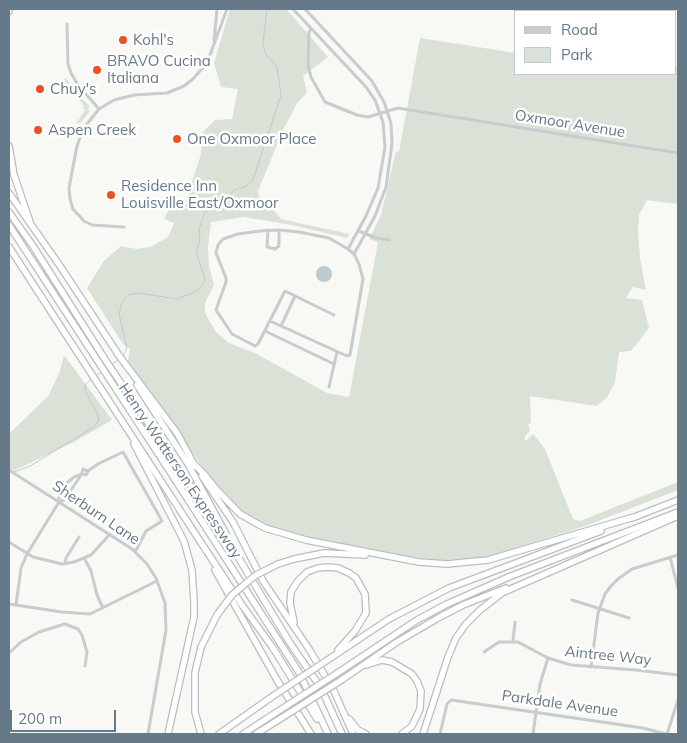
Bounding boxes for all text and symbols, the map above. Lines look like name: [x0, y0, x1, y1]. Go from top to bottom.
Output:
legend: [514, 10, 677, 75]
text: Road: [561, 20, 598, 39]
place label: Kohl's: [133, 31, 174, 49]
marker: Kohl's: [117, 34, 129, 46]
text: Park: [561, 45, 593, 64]
place label: BRAVO Cucina Italiana: [107, 52, 211, 87]
marker: BRAVO Cucina Italiana: [91, 64, 103, 76]
place label: Chuy's: [50, 80, 96, 98]
marker: Chuy's: [34, 83, 46, 95]
street label: Oxmoor Avenue: [514, 106, 626, 142]
place label: Aspen Creek: [48, 121, 136, 139]
marker: Aspen Creek: [32, 124, 44, 136]
place label: One Oxmoor Place: [187, 130, 316, 148]
marker: One Oxmoor Place: [171, 133, 183, 145]
place label: Residence Inn Louisville East/Oxmoor: [121, 177, 278, 212]
marker: Residence Inn Louisville East/Oxmoor: [105, 189, 117, 201]
street label: Henry Watterson Expressway: [115, 380, 245, 562]
street label: Sherburn Lane: [49, 477, 143, 549]
street label: Aintree Way: [564, 643, 652, 669]
street label: Parkdale Avenue: [501, 687, 619, 721]
scale bar: [12, 700, 119, 732]
text: 200 m: [18, 709, 62, 728]

